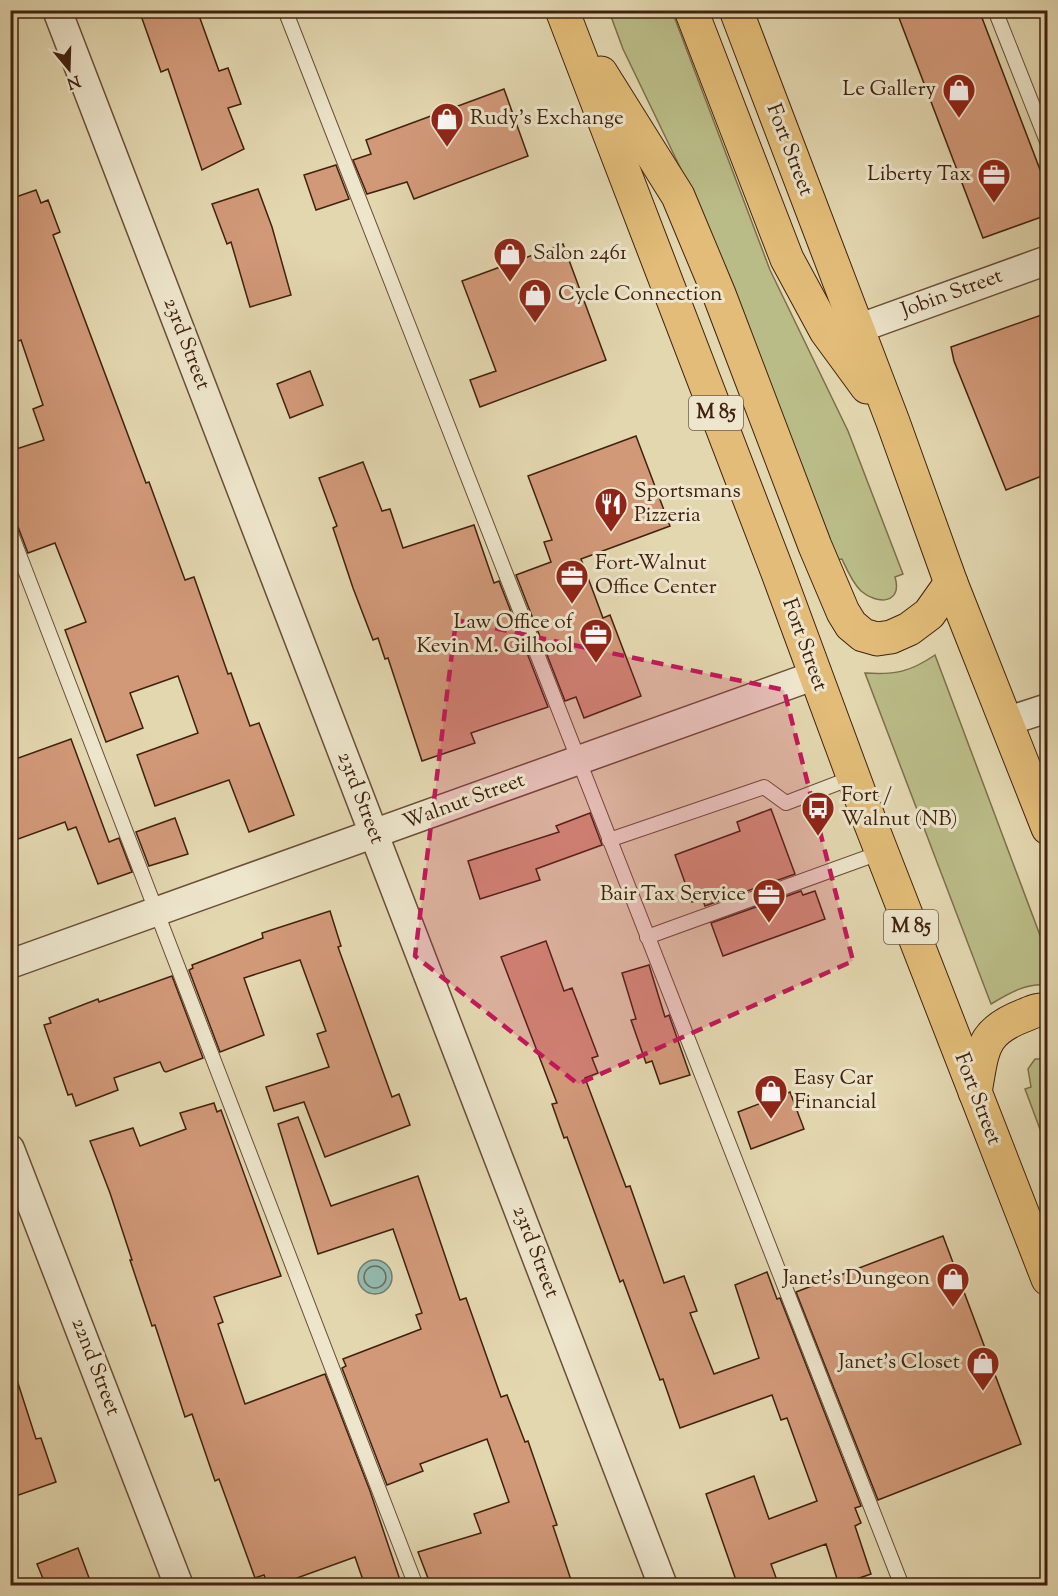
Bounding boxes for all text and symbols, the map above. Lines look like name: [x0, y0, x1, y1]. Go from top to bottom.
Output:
north arrow: [39, 39, 99, 99]
text: N: [63, 68, 83, 94]
shop icon: Le Gallery: [941, 72, 977, 119]
place label: Le Gallery: [843, 75, 937, 105]
street label: Fort Street: [758, 100, 820, 200]
shop icon: Rudy's Exchange: [429, 101, 465, 148]
place label: Rudy's Exchange: [470, 104, 624, 134]
office icon: Liberty Tax: [976, 157, 1012, 204]
place label: Liberty Tax: [867, 160, 971, 190]
shop icon: Salon 2461: [492, 236, 528, 283]
place label: Salon 2461: [533, 239, 627, 269]
street label: Jobin Street: [896, 262, 1007, 327]
shop icon: Cycle Connection: [517, 277, 553, 324]
place label: Cycle Connection: [558, 280, 723, 310]
street label: 23rd Street: [155, 294, 217, 394]
road number: M 85: [689, 396, 743, 430]
place label: Sportsmans Pizzeria: [634, 477, 741, 531]
restaurant icon: Sportsmans Pizzeria: [593, 486, 629, 533]
place label: Fort-Walnut Office Center: [595, 549, 717, 603]
office icon: Fort-Walnut Office Center: [554, 558, 590, 605]
street label: Fort Street: [773, 595, 835, 695]
place label: Law Office of Kevin M. Gilhool: [417, 608, 575, 662]
office icon: Law Office of Kevin M. Gilhool: [578, 617, 614, 664]
street label: 23rd Street: [329, 748, 391, 848]
street label: Walnut Street: [399, 766, 529, 838]
place label: Fort / Walnut (NB): [841, 781, 958, 835]
bus stop icon: Fort / Walnut (NB): [800, 790, 836, 837]
office icon: Bair Tax Service: [751, 877, 787, 924]
place label: Bair Tax Service: [600, 880, 746, 910]
road number: M 85: [884, 910, 938, 944]
street label: Fort Street: [946, 1049, 1008, 1149]
place label: Easy Car Financial: [794, 1064, 877, 1118]
shop icon: Easy Car Financial: [753, 1073, 789, 1120]
street label: 23rd Street: [504, 1202, 566, 1302]
shop icon: Janet's Dungeon: [935, 1261, 971, 1308]
place label: Janet's Dungeon: [782, 1264, 930, 1294]
street label: 22nd Street: [63, 1314, 127, 1420]
shop icon: Janet's Closet: [965, 1345, 1001, 1392]
place label: Janet's Closet: [837, 1348, 960, 1378]

